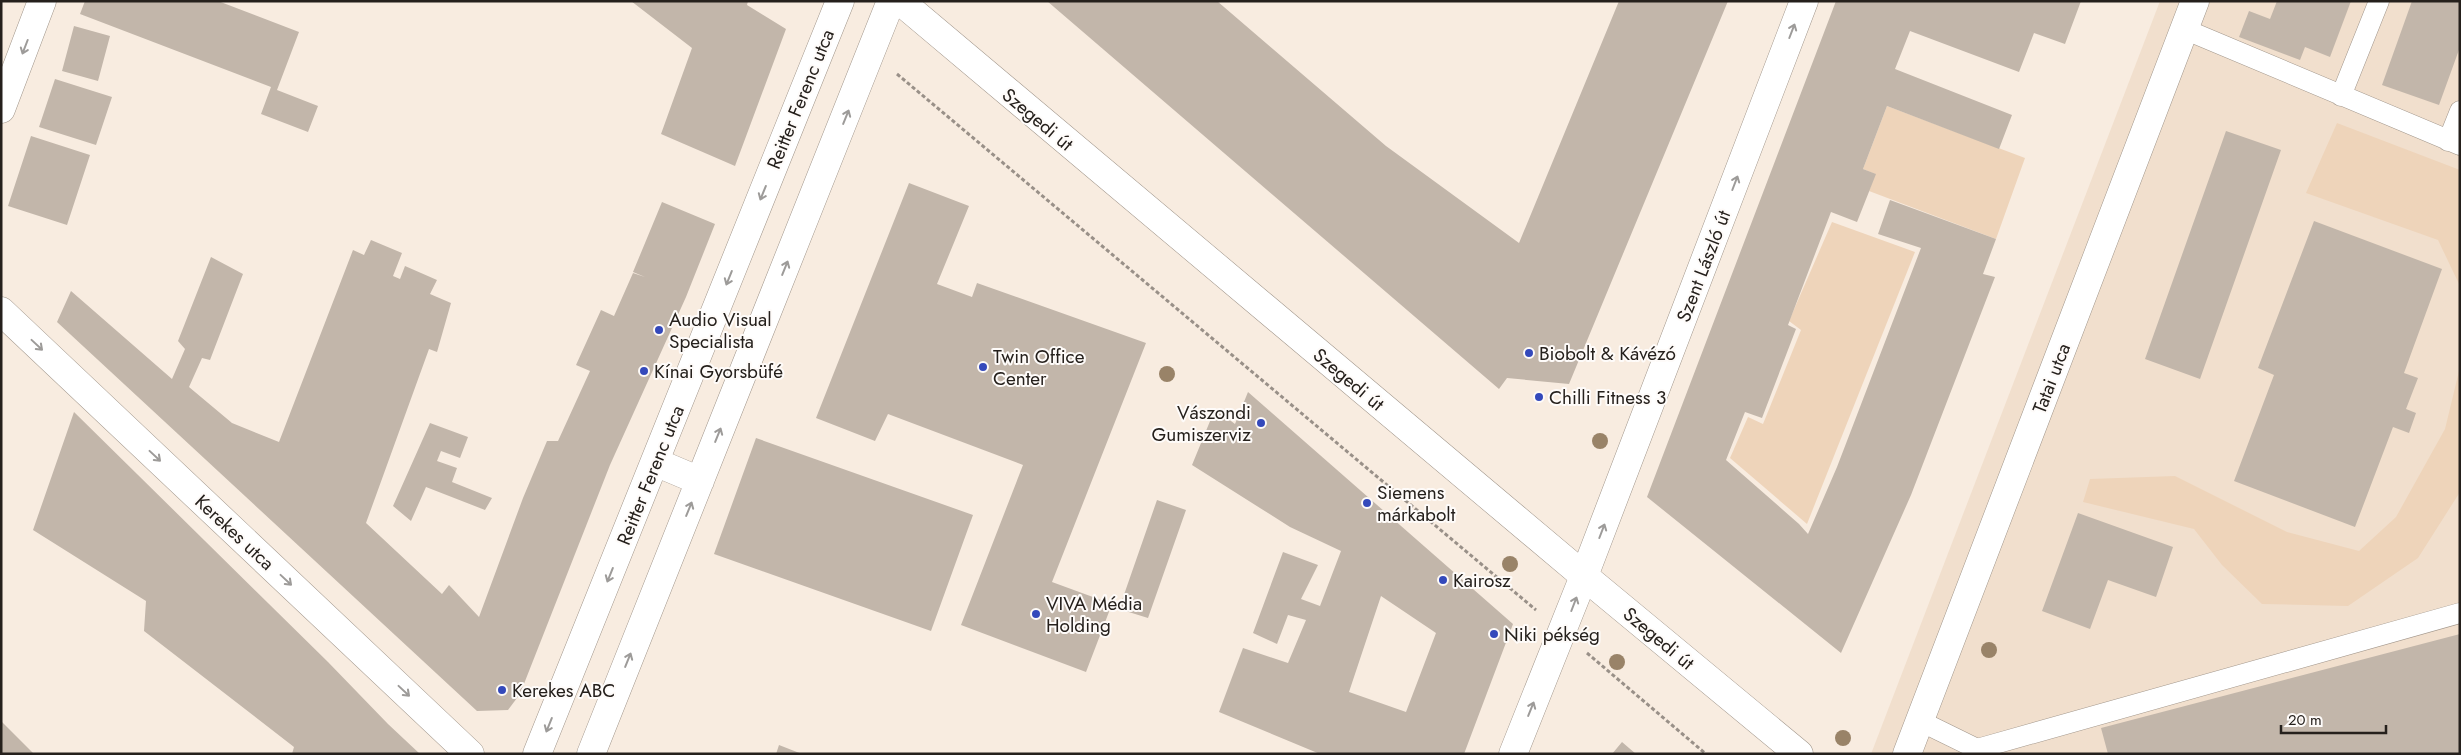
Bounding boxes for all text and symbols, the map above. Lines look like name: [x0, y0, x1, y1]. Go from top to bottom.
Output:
one-way arrow: [1788, 24, 1798, 39]
street label: Reitter Ferenc utca: [760, 25, 841, 173]
one-way arrow: [20, 39, 29, 54]
street label: Szegedi út: [996, 82, 1079, 157]
one-way arrow: [841, 110, 851, 125]
one-way arrow: [1730, 176, 1740, 191]
one-way arrow: [758, 184, 767, 200]
street label: Szent László út: [1670, 206, 1737, 326]
one-way arrow: [781, 261, 790, 276]
one-way arrow: [724, 269, 733, 285]
place label: Audio Visual Specialista: [669, 306, 772, 355]
marker: Audio Visual Specialista: [653, 324, 665, 336]
one-way arrow: [30, 339, 43, 351]
street label: Tatai utca: [2026, 339, 2077, 417]
place label: Biobolt & Kávézó: [1539, 340, 1676, 367]
street label: Szegedi út: [1307, 342, 1390, 417]
place label: Twin Office Center: [993, 343, 1085, 392]
marker: Biobolt & Kávézó: [1523, 347, 1535, 359]
place label: Kínai Gyorsbüfé: [654, 358, 783, 385]
marker: Twin Office Center: [977, 361, 989, 373]
marker: Kínai Gyorsbüfé: [638, 365, 650, 377]
place label: Chilli Fitness 3: [1549, 384, 1666, 411]
marker: Chilli Fitness 3: [1533, 391, 1545, 403]
place label: Vászondi Gumiszerviz: [1152, 399, 1251, 448]
street label: Reitter Ferenc utca: [610, 401, 691, 549]
marker: Vászondi Gumiszerviz: [1255, 417, 1267, 429]
one-way arrow: [714, 428, 724, 443]
one-way arrow: [148, 450, 161, 462]
place label: Siemens márkabolt: [1377, 479, 1456, 528]
street label: Kerekes utca: [189, 488, 280, 576]
marker: Siemens márkabolt: [1361, 497, 1373, 509]
one-way arrow: [685, 502, 694, 517]
one-way arrow: [1598, 524, 1607, 539]
one-way arrow: [604, 567, 613, 582]
place label: Kairosz: [1453, 567, 1511, 594]
one-way arrow: [279, 574, 292, 586]
marker: Kairosz: [1437, 574, 1449, 586]
place label: VIVA Média Holding: [1046, 590, 1142, 639]
one-way arrow: [1570, 597, 1579, 612]
street label: Szegedi út: [1617, 601, 1700, 676]
marker: VIVA Média Holding: [1030, 608, 1042, 620]
place label: Niki pékség: [1504, 621, 1600, 648]
marker: Niki pékség: [1488, 628, 1500, 640]
one-way arrow: [624, 653, 634, 668]
place label: Kerekes ABC: [512, 677, 615, 704]
marker: Kerekes ABC: [496, 684, 508, 696]
one-way arrow: [397, 685, 410, 697]
one-way arrow: [1527, 702, 1537, 717]
scale bar: [2281, 702, 2386, 734]
text: 20 m: [2288, 709, 2322, 731]
one-way arrow: [543, 717, 553, 732]

